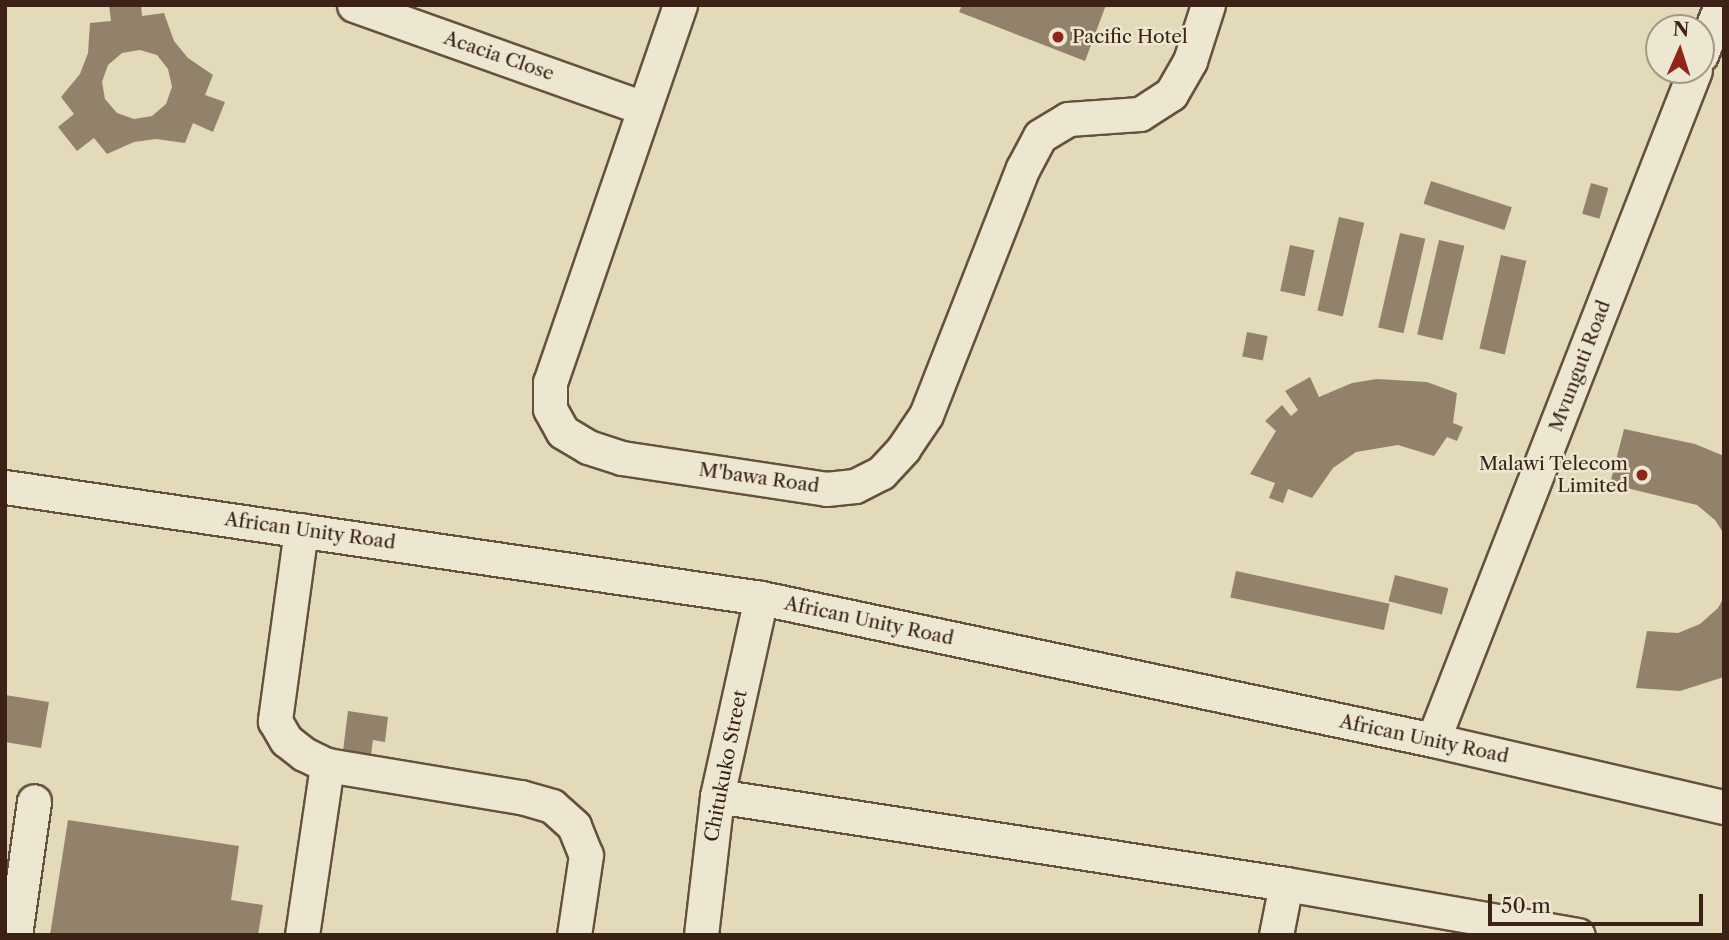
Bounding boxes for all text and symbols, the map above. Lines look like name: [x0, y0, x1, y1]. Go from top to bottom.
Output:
north arrow: [1645, 14, 1715, 84]
text: N: [1672, 18, 1690, 41]
street label: Acacia Close: [441, 26, 557, 86]
place label: Pacific Hotel: [1072, 26, 1188, 48]
marker: Pacific Hotel: [1050, 29, 1066, 45]
street label: Mvunguti Road: [1544, 297, 1616, 435]
place label: Malawi Telecom Limited: [1479, 453, 1628, 497]
street label: M'bawa Road: [697, 458, 821, 498]
marker: Malawi Telecom Limited: [1634, 467, 1650, 483]
street label: African Unity Road: [223, 508, 397, 554]
street label: African Unity Road: [782, 592, 956, 650]
street label: Chitukuko Street: [700, 688, 752, 844]
street label: African Unity Road: [1337, 710, 1511, 768]
scale bar: [1491, 880, 1706, 924]
text: 50 m: [1501, 893, 1551, 918]

